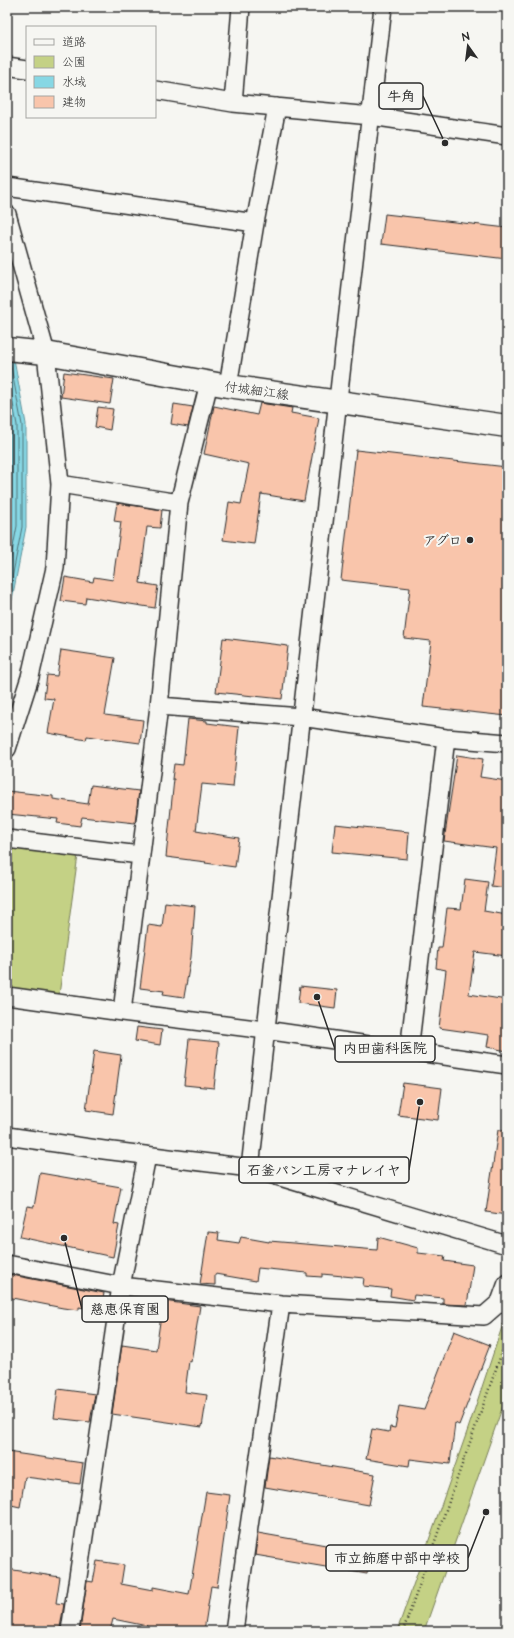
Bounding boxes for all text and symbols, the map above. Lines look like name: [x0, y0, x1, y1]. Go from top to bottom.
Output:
legend: [26, 26, 156, 118]
north arrow: [448, 26, 488, 66]
text: N: [461, 29, 471, 45]
text: 道路: [62, 34, 86, 51]
text: 公園: [62, 54, 86, 71]
text: 水域: [62, 74, 86, 91]
callout: 牛角: [379, 83, 423, 109]
text: 牛角: [387, 87, 415, 107]
text: 建物: [62, 94, 86, 111]
street label: 付城細江線: [223, 378, 291, 405]
place label: アグロ: [424, 532, 462, 550]
marker: アグロ: [465, 535, 475, 545]
callout: 内田歯科医院: [335, 1036, 435, 1062]
text: 内田歯科医院: [343, 1039, 427, 1059]
callout: 石釜パン工房マナレイヤ: [239, 1157, 409, 1183]
text: 石釜パン工房マナレイヤ: [247, 1161, 401, 1181]
callout: 慈恵保育園: [82, 1296, 168, 1322]
text: 慈恵保育園: [90, 1300, 160, 1320]
callout: 市立飾磨中部中学校: [326, 1545, 468, 1571]
text: 市立飾磨中部中学校: [334, 1549, 460, 1569]

